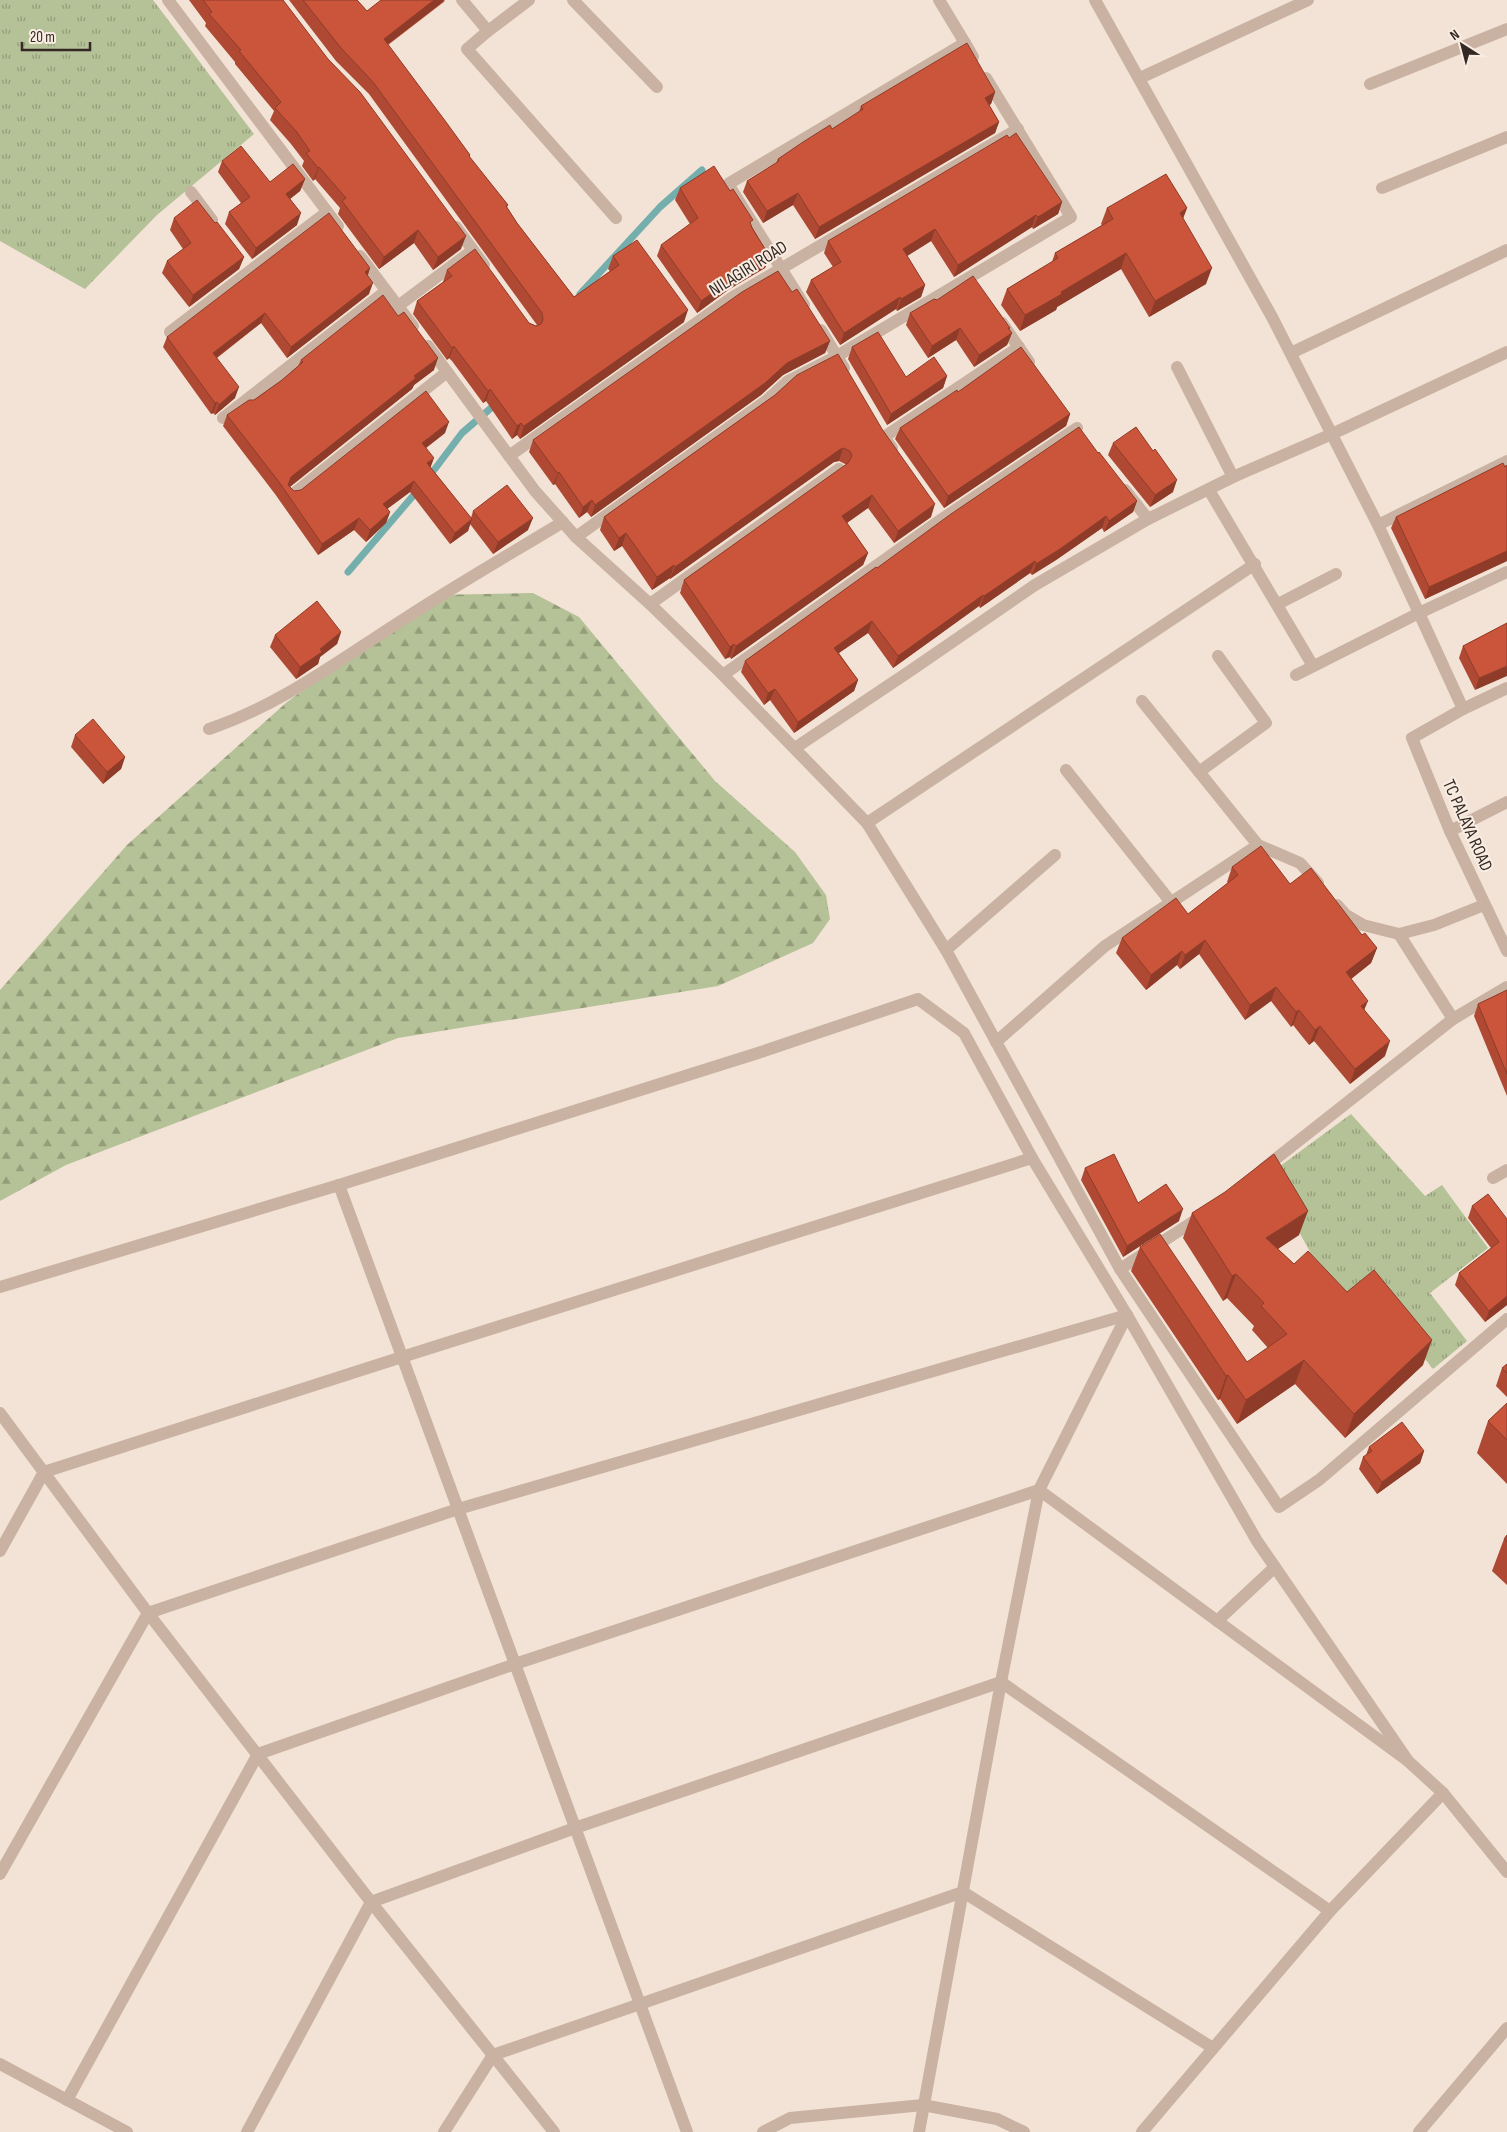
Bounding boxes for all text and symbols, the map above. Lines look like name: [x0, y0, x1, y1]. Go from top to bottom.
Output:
scale bar: [22, 20, 90, 52]
north arrow: [1437, 20, 1487, 70]
text: N: [1447, 26, 1463, 44]
text: 20 m: [30, 28, 55, 47]
street label: NILAGIRI ROAD: [705, 236, 791, 301]
street label: TC PALAYA ROAD: [1438, 776, 1497, 874]

